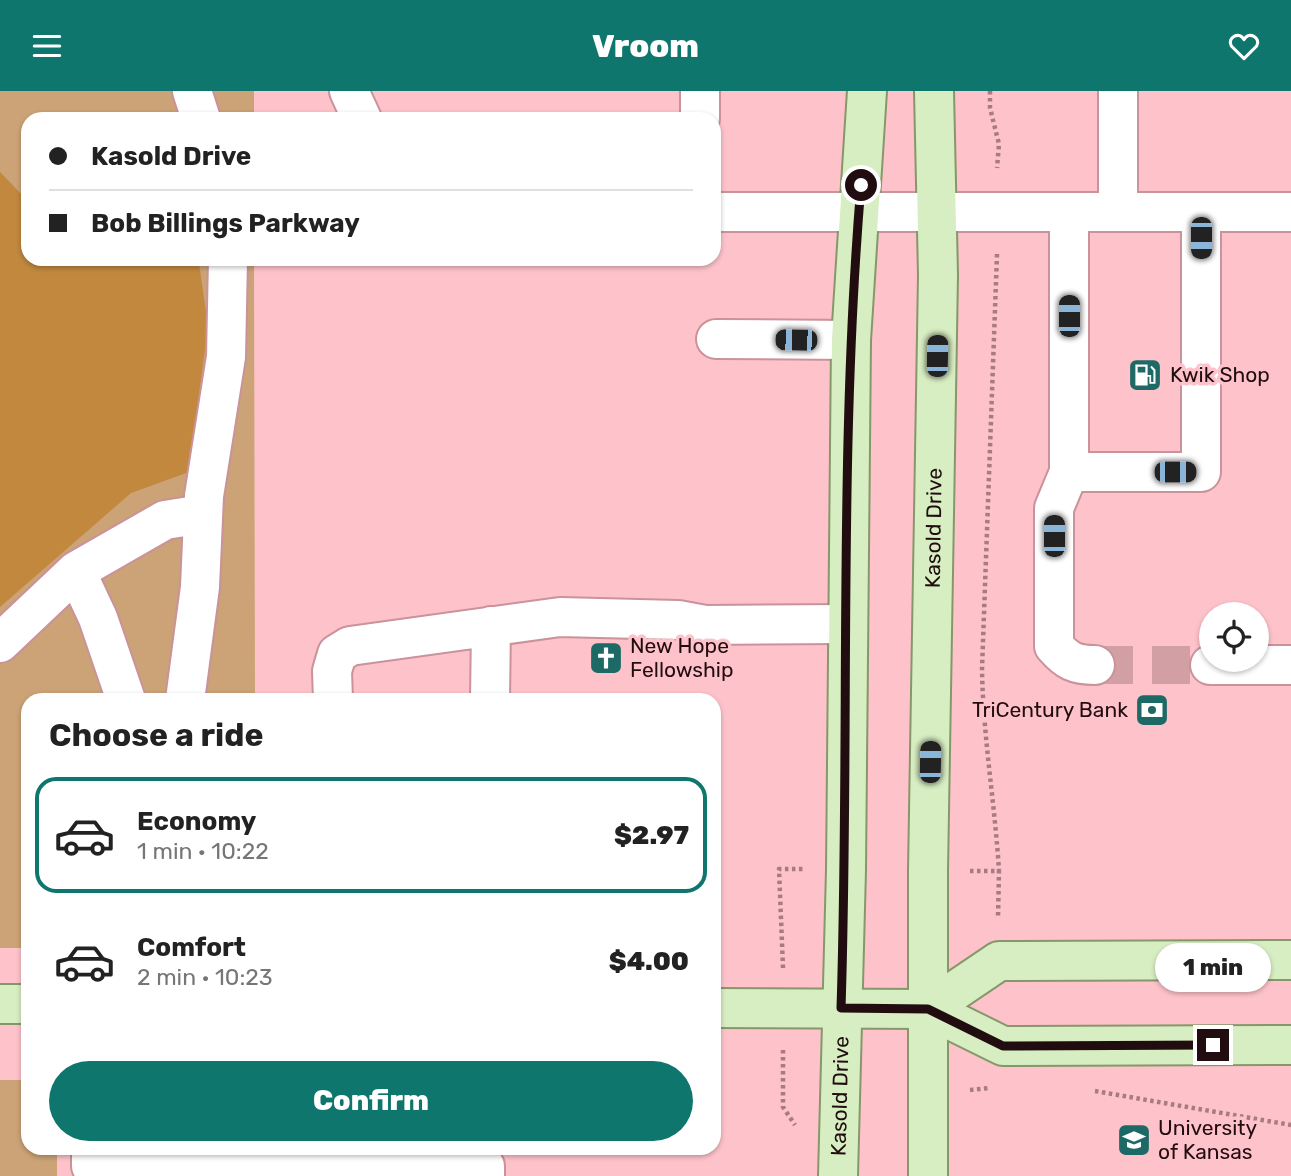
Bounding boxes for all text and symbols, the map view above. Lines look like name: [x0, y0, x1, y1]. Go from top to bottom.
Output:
icon: menu: [28, 27, 66, 65]
text: Vroom: [592, 27, 699, 65]
icon: heart: [1225, 27, 1263, 65]
text: Kasold Drive: [91, 141, 251, 172]
route start: [845, 169, 877, 201]
text: Bob Billings Parkway: [91, 208, 360, 239]
car: [1191, 217, 1212, 259]
car: [1059, 295, 1080, 337]
car: [775, 329, 818, 351]
car: [927, 335, 948, 377]
fuel station icon: Kwik Shop: [1126, 356, 1164, 394]
place label: Kwik Shop: [1170, 362, 1270, 387]
car: [1155, 462, 1197, 483]
street label: Kasold Drive: [920, 468, 947, 588]
car: [1044, 515, 1065, 557]
map controls: [1199, 602, 1269, 672]
button: locate: [1199, 602, 1269, 672]
place label: New Hope Fellowship: [630, 633, 733, 682]
church icon: New Hope Fellowship: [587, 639, 625, 677]
bank icon: TriCentury Bank: [1133, 691, 1171, 729]
place label: TriCentury Bank: [972, 697, 1128, 722]
text: Choose a ride: [49, 716, 263, 754]
car: [920, 741, 941, 783]
icon: car: [53, 804, 116, 867]
text: Economy: [137, 806, 256, 837]
text: $2.97: [614, 820, 689, 851]
text: 1 min · 10:22: [137, 837, 269, 865]
icon: car: [53, 930, 116, 993]
text: Comfort: [137, 932, 246, 963]
callout: 1 min: [1155, 943, 1271, 993]
text: $4.00: [609, 946, 689, 977]
text: 1 min: [1183, 953, 1243, 981]
text: 2 min · 10:23: [137, 963, 273, 991]
route end: [1197, 1029, 1229, 1061]
street label: Kasold Drive: [826, 1036, 854, 1156]
button: Confirm: [49, 1061, 693, 1141]
place label: University of Kansas: [1158, 1115, 1258, 1164]
school or university icon: University of Kansas: [1115, 1121, 1153, 1159]

